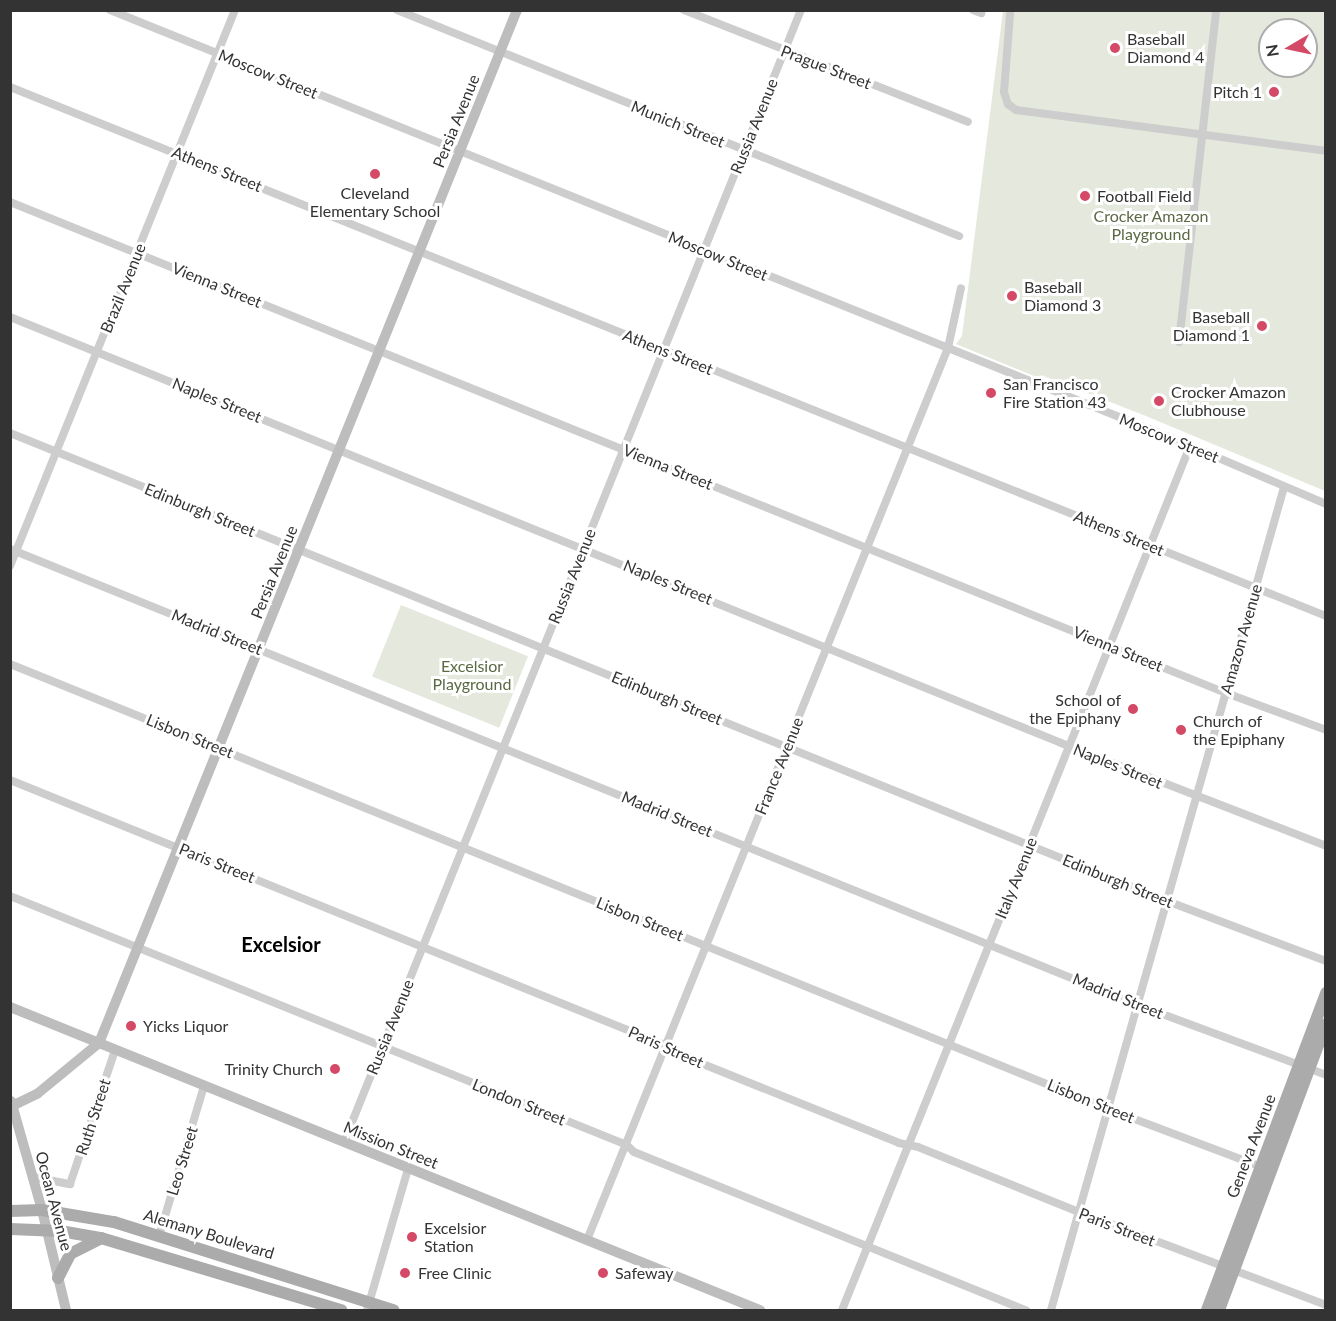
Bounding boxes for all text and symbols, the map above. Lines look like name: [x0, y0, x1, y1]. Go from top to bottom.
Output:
north arrow: [1258, 18, 1318, 78]
place label: Baseball Diamond 4: [1127, 29, 1204, 67]
street label: Prague Street: [778, 41, 874, 93]
marker: Baseball Diamond 4: [1108, 41, 1122, 55]
text: N: [1261, 43, 1282, 58]
street label: Moscow Street: [215, 45, 321, 103]
street label: Persia Avenue: [429, 71, 483, 171]
street label: Russia Avenue: [726, 75, 782, 177]
place label: Pitch 1: [1213, 82, 1262, 102]
marker: Pitch 1: [1267, 85, 1281, 99]
street label: Munich Street: [628, 97, 728, 151]
street label: Athens Street: [169, 142, 265, 196]
marker: Cleveland Elementary School: [368, 167, 382, 181]
place label: Cleveland Elementary School: [310, 183, 440, 221]
place label: Football Field: [1097, 186, 1192, 206]
marker: Football Field: [1078, 189, 1092, 203]
park label: Crocker Amazon Playground: [1093, 206, 1209, 244]
street label: Moscow Street: [665, 227, 771, 285]
street label: Brazil Avenue: [96, 240, 150, 336]
street label: Vienna Street: [169, 258, 265, 312]
place label: Baseball Diamond 3: [1024, 277, 1101, 315]
marker: Baseball Diamond 3: [1005, 289, 1019, 303]
place label: Baseball Diamond 1: [1173, 307, 1250, 345]
marker: Baseball Diamond 1: [1255, 319, 1269, 333]
street label: Athens Street: [620, 325, 716, 379]
street label: Naples Street: [170, 373, 264, 427]
place label: San Francisco Fire Station 43: [1003, 374, 1106, 412]
place label: Crocker Amazon Clubhouse: [1171, 382, 1287, 420]
marker: San Francisco Fire Station 43: [984, 386, 998, 400]
marker: Crocker Amazon Clubhouse: [1152, 394, 1166, 408]
street label: Moscow Street: [1116, 409, 1222, 467]
street label: Vienna Street: [620, 440, 716, 494]
street label: Edinburgh Street: [142, 479, 258, 541]
street label: Athens Street: [1071, 506, 1167, 560]
street label: Persia Avenue: [247, 522, 301, 622]
street label: Russia Avenue: [544, 525, 600, 627]
street label: Naples Street: [621, 555, 715, 609]
street label: Amazon Avenue: [1216, 582, 1266, 696]
street label: Madrid Street: [169, 605, 265, 659]
street label: Vienna Street: [1070, 622, 1166, 676]
park label: Excelsior Playground: [433, 656, 511, 694]
street label: Edinburgh Street: [609, 667, 725, 729]
place label: School of the Epiphany: [1029, 690, 1121, 728]
marker: School of the Epiphany: [1126, 702, 1140, 716]
street label: Lisbon Street: [144, 710, 236, 762]
place label: Church of the Epiphany: [1193, 711, 1285, 749]
street label: France Avenue: [751, 714, 807, 818]
marker: Church of the Epiphany: [1174, 723, 1188, 737]
street label: Naples Street: [1071, 739, 1165, 793]
street label: Madrid Street: [619, 787, 715, 841]
street label: Italy Avenue: [991, 834, 1041, 922]
street label: Paris Street: [176, 839, 258, 887]
street label: Edinburgh Street: [1060, 850, 1176, 912]
street label: Lisbon Street: [594, 893, 686, 945]
district label: Excelsior: [241, 932, 321, 956]
street label: Madrid Street: [1070, 969, 1166, 1023]
street label: Russia Avenue: [362, 976, 418, 1078]
place label: Yicks Liquor: [143, 1016, 228, 1036]
marker: Yicks Liquor: [124, 1019, 138, 1033]
street label: Paris Street: [625, 1022, 707, 1072]
place label: Trinity Church: [224, 1059, 323, 1079]
marker: Trinity Church: [328, 1062, 342, 1076]
street label: London Street: [470, 1075, 568, 1129]
street label: Lisbon Street: [1045, 1075, 1137, 1127]
street label: Ruth Street: [72, 1076, 114, 1158]
street label: Geneva Avenue: [1222, 1091, 1280, 1201]
street label: Mission Street: [341, 1117, 441, 1173]
street label: Leo Street: [162, 1124, 202, 1198]
street label: Ocean Avenue: [31, 1149, 77, 1253]
street label: Paris Street: [1076, 1204, 1158, 1250]
street label: Alemany Boulevard: [141, 1205, 277, 1263]
place label: Excelsior Station: [424, 1218, 486, 1256]
marker: Excelsior Station: [405, 1230, 419, 1244]
place label: Free Clinic: [418, 1263, 492, 1283]
place label: Safeway: [615, 1263, 674, 1283]
marker: Free Clinic: [396, 1264, 414, 1282]
marker: Safeway: [596, 1266, 610, 1280]

